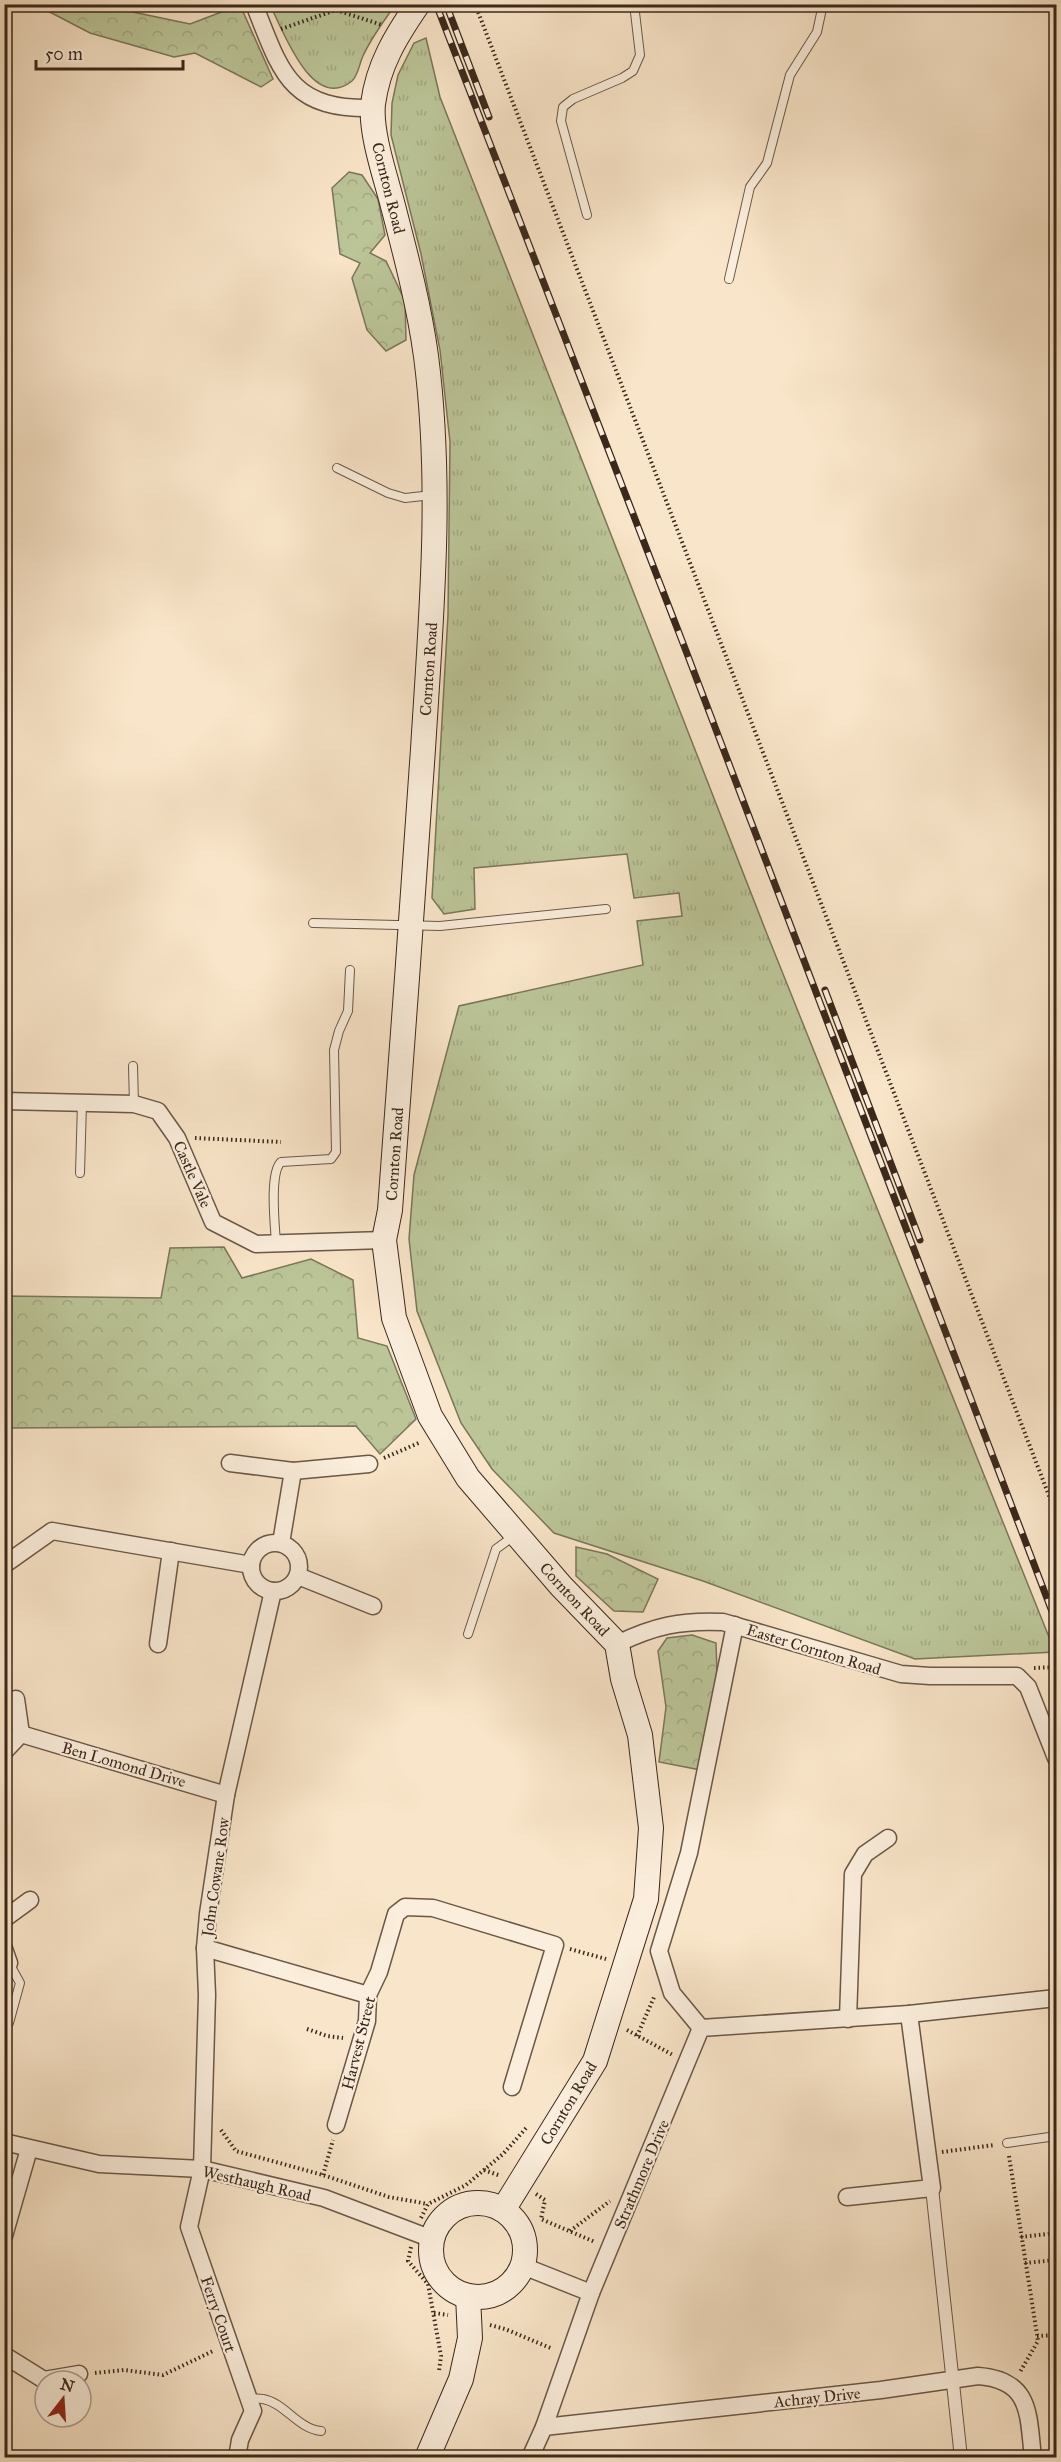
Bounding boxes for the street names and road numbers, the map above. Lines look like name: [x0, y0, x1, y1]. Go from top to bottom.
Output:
street label: Cornton Road: [368, 140, 409, 236]
street label: Cornton Road: [416, 622, 441, 716]
street label: Cornton Road: [382, 1107, 407, 1201]
street label: Castle Vale: [169, 1138, 216, 1211]
street label: Cornton Road: [536, 1559, 614, 1640]
street label: Easter Cornton Road: [744, 1620, 883, 1679]
street label: Ben Lomond Drive: [60, 1738, 188, 1791]
street label: John Cowane Row: [197, 1816, 234, 1940]
street label: Harvest Street: [338, 1994, 379, 2092]
street label: Cornton Road: [536, 2058, 601, 2148]
street label: Strathmore Drive: [610, 2116, 673, 2232]
street label: Westhaugh Road: [201, 2162, 313, 2206]
street label: Ferry Court: [197, 2274, 240, 2355]
street label: Achray Drive: [772, 2383, 862, 2412]

